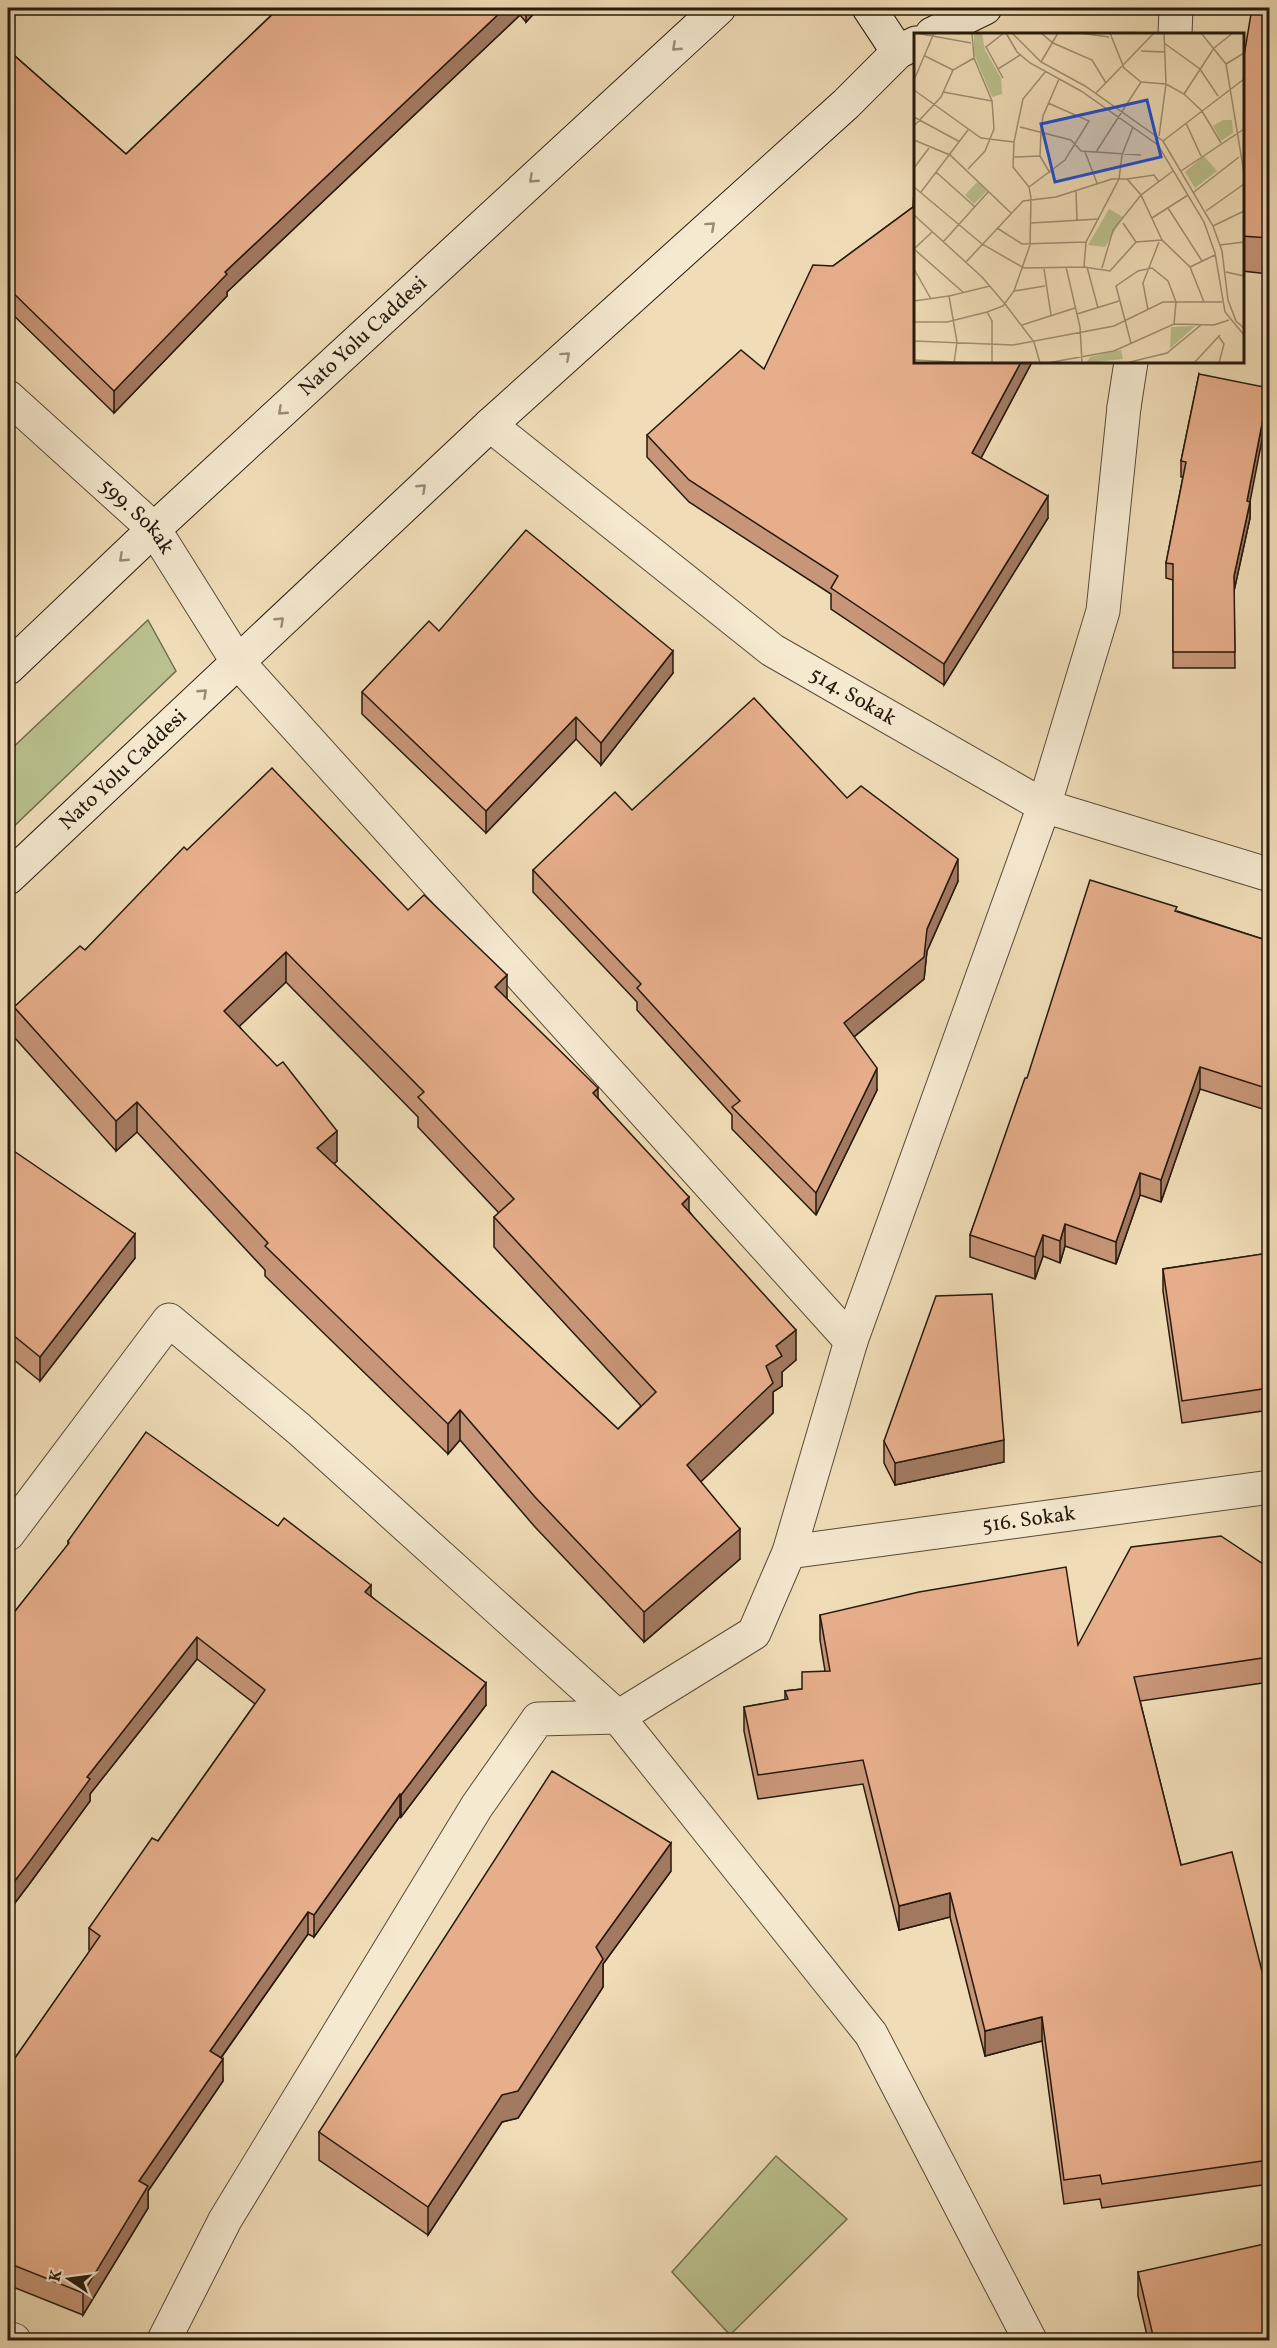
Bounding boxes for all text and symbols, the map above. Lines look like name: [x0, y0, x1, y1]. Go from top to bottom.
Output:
inset map: [914, 33, 1244, 363]
one-way arrow: [673, 40, 683, 51]
one-way arrow: [529, 172, 540, 183]
one-way arrow: [704, 222, 715, 233]
street label: Nato Yolu Caddesi: [292, 269, 434, 403]
one-way arrow: [559, 352, 570, 363]
one-way arrow: [278, 404, 288, 415]
street label: 599. Sokak: [93, 472, 181, 561]
one-way arrow: [416, 484, 426, 495]
one-way arrow: [120, 551, 130, 562]
one-way arrow: [273, 617, 283, 628]
street label: 514. Sokak: [804, 660, 902, 733]
one-way arrow: [196, 689, 206, 700]
street label: Nato Yolu Caddesi: [53, 703, 193, 837]
street label: 516. Sokak: [980, 1499, 1078, 1540]
north arrow: [39, 2249, 99, 2309]
text: K: [44, 2268, 68, 2284]

